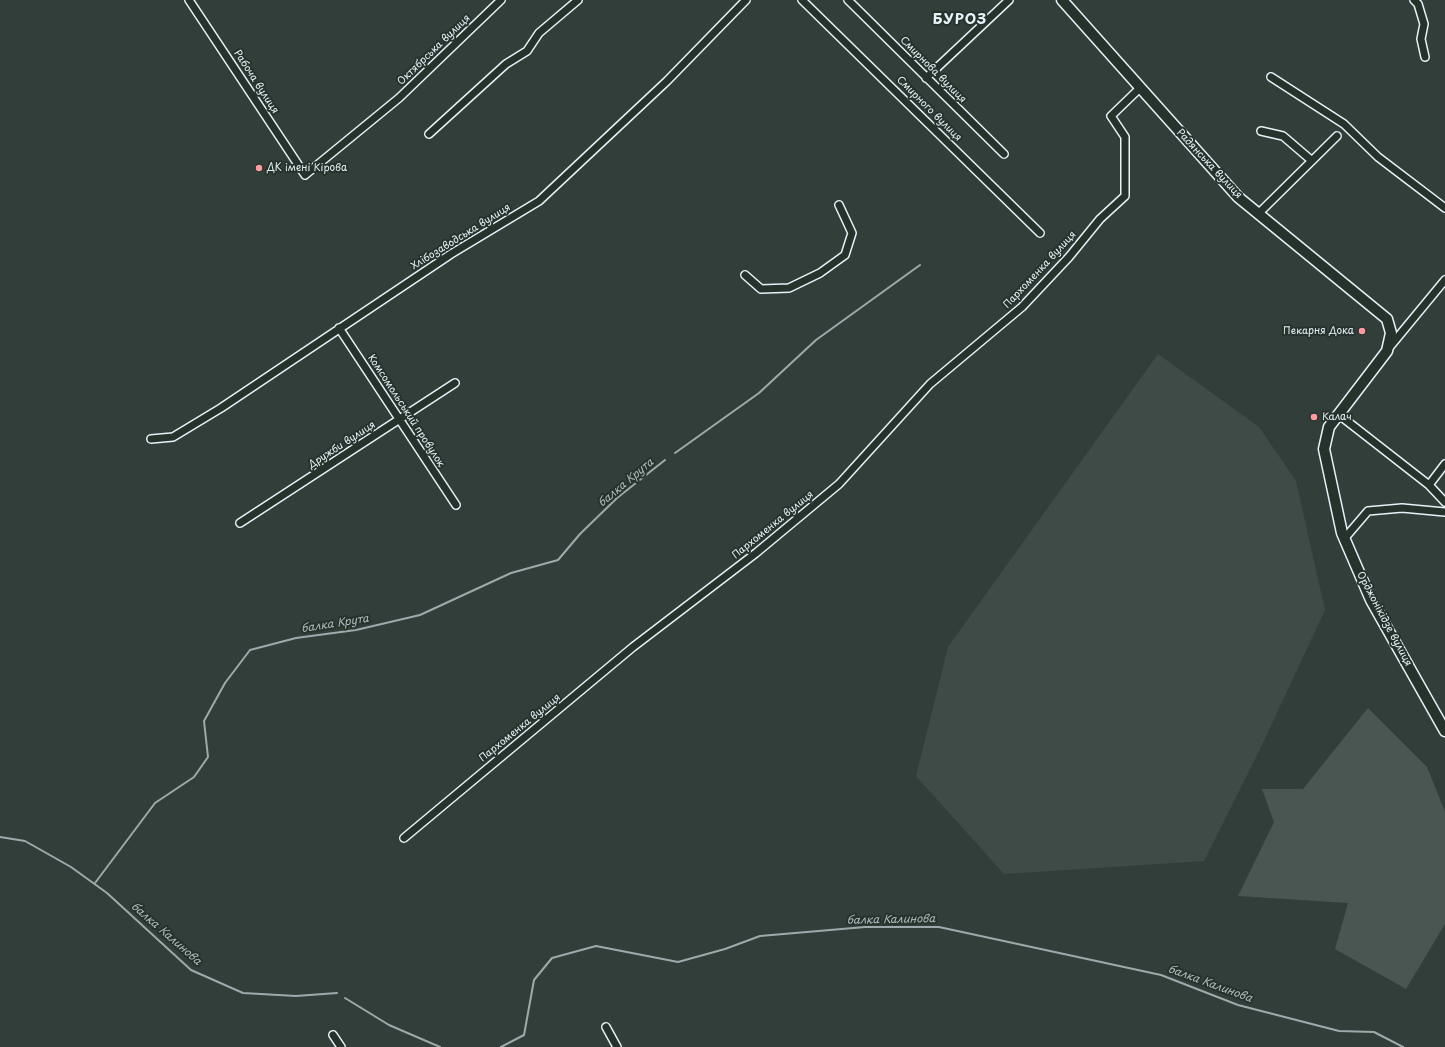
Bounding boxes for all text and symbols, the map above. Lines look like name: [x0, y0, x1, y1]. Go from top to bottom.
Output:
street label: Октябрська вулиця: [395, 12, 473, 88]
district label: БУРОЗ: [933, 12, 987, 28]
street label: Смирнова вулиця: [897, 34, 969, 106]
street label: Рабоча вулиця: [231, 48, 281, 116]
street label: Смирного вулиця: [894, 74, 964, 144]
street label: Радянська вулиця: [1174, 127, 1244, 201]
place label: ДК імені Кірова: [267, 162, 347, 174]
marker: ДК імені Кірова: [254, 163, 264, 173]
street label: Хлібозаводська вулиця: [409, 202, 513, 272]
street label: Пархоменка вулиця: [1001, 229, 1079, 311]
place label: Пекарня Дока: [1283, 325, 1354, 337]
marker: Пекарня Дока: [1357, 326, 1367, 336]
street label: Комсомольський провулок: [365, 352, 447, 470]
place label: Калач: [1322, 411, 1352, 423]
marker: Калач: [1309, 412, 1319, 422]
street label: Дружби вулиця: [306, 419, 378, 471]
water label: балка Крута: [596, 456, 656, 510]
street label: Пархоменка вулиця: [730, 489, 816, 561]
street label: Орджонікідзе вулиця: [1354, 570, 1414, 668]
water label: балка Крута: [300, 612, 370, 636]
street label: Пархоменка вулиця: [477, 692, 563, 764]
water label: балка Калинова: [128, 900, 204, 968]
water label: балка Калинова: [846, 913, 936, 927]
water label: балка Калинова: [1166, 963, 1254, 1005]

